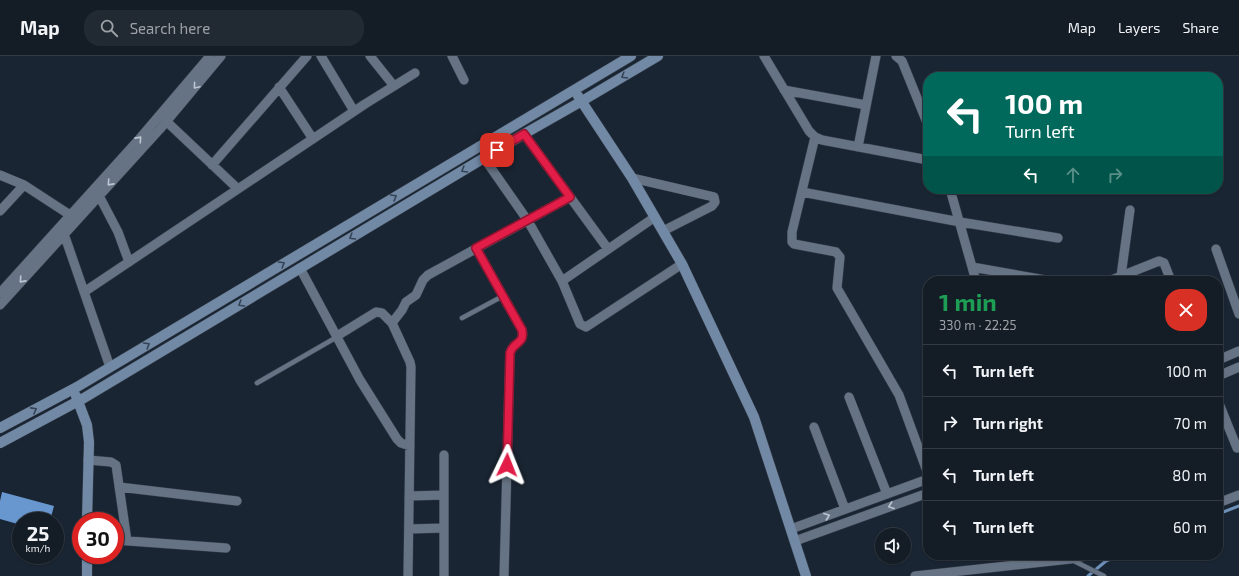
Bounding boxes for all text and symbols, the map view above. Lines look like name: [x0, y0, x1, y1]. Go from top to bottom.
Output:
search box: [84, 10, 364, 46]
text: Map: [20, 16, 60, 39]
icon: search: [98, 17, 120, 39]
text: Search here: [130, 19, 210, 37]
text: Map: [1068, 19, 1096, 36]
text: Layers: [1118, 19, 1160, 36]
text: Share: [1182, 19, 1219, 36]
one-way arrow: [621, 71, 628, 79]
one-way arrow: [193, 81, 200, 89]
text: 100 m: [1005, 86, 1083, 120]
icon: left: [939, 88, 991, 140]
text: Turn left: [1005, 120, 1075, 142]
pin: [480, 133, 514, 167]
one-way arrow: [134, 136, 142, 144]
icon: arrive: [486, 139, 508, 161]
icon: left: [1020, 164, 1042, 186]
icon: ahead: [1062, 164, 1084, 186]
icon: right: [1104, 164, 1126, 186]
one-way arrow: [461, 165, 468, 173]
one-way arrow: [108, 179, 115, 186]
one-way arrow: [390, 194, 397, 202]
one-way arrow: [349, 232, 356, 240]
one-way arrow: [278, 261, 285, 268]
one-way arrow: [20, 275, 27, 283]
text: 1 min: [939, 287, 997, 316]
button: close: [1165, 289, 1207, 331]
one-way arrow: [238, 299, 245, 306]
text: 330 m · 22:25: [939, 317, 1016, 333]
one-way arrow: [143, 342, 150, 350]
icon: left: [939, 360, 961, 382]
text: Turn left: [973, 362, 1034, 380]
text: 100 m: [1166, 362, 1207, 380]
one-way arrow: [30, 407, 37, 415]
icon: right: [939, 412, 961, 434]
text: Turn right: [973, 414, 1043, 432]
text: 70 m: [1174, 414, 1207, 432]
position arrow: [486, 444, 528, 486]
icon: left: [939, 464, 961, 486]
text: Turn left: [973, 466, 1034, 484]
text: 80 m: [1172, 466, 1207, 484]
one-way arrow: [888, 502, 895, 510]
speed limit sign: 30: [72, 512, 124, 564]
one-way arrow: [824, 512, 831, 520]
icon: left: [939, 516, 961, 538]
text: Turn left: [973, 518, 1034, 536]
text: 60 m: [1173, 518, 1207, 536]
text: 25: [27, 521, 49, 545]
map controls: [875, 528, 911, 564]
button: sound: [875, 528, 911, 564]
text: km/h: [26, 542, 50, 554]

